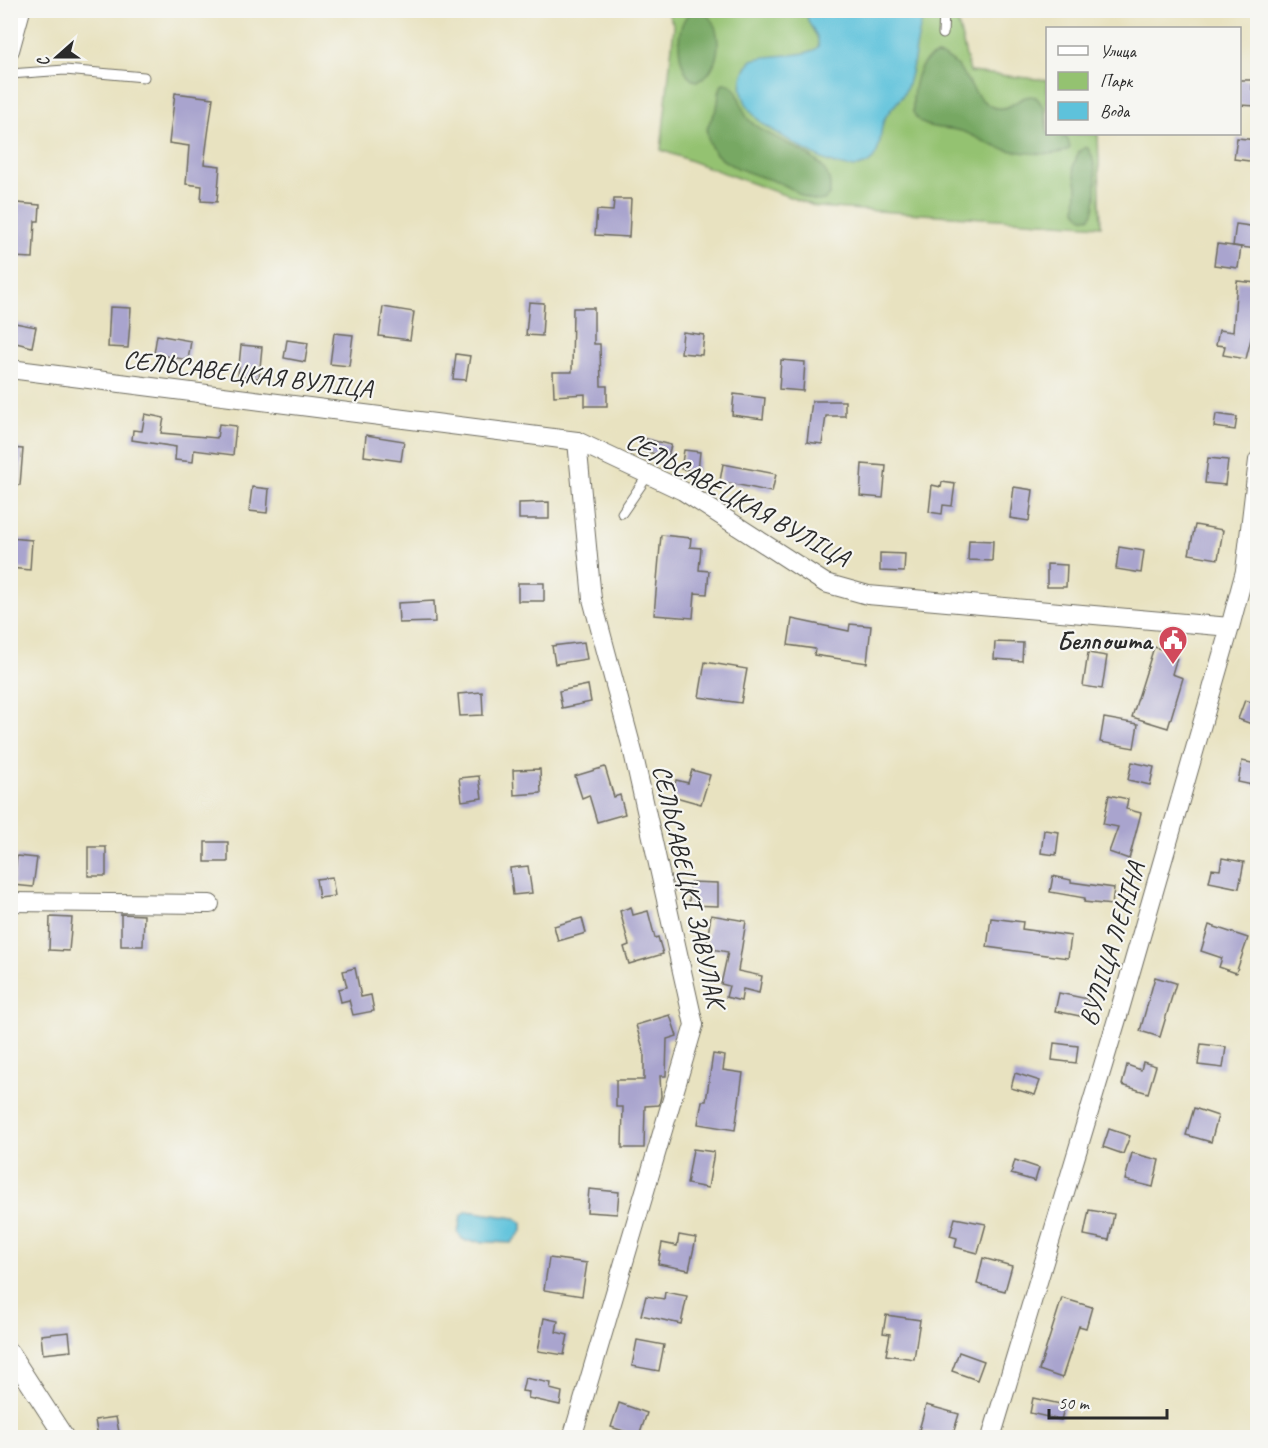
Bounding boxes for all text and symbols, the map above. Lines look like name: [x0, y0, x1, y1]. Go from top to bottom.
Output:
north arrow: [27, 27, 87, 87]
legend: [1046, 27, 1241, 135]
text: Улица: [1100, 40, 1137, 62]
text: С: [32, 53, 55, 69]
text: Парк: [1100, 70, 1134, 92]
text: Вода: [1100, 100, 1131, 122]
street label: СЕЛЬСАВЕЦКАЯ ВУЛІЦА: [122, 342, 376, 406]
street label: СЕЛЬСАВЕЦКАЯ ВУЛІЦА: [620, 424, 857, 575]
place label: Белпошта: [1057, 624, 1155, 657]
public building icon: Белпошта: [1157, 624, 1189, 666]
street label: СЕЛЬСАВЕЦКІ ЗАВУЛАК: [645, 762, 734, 1015]
street label: ВУЛІЦА ЛЕНІНА: [1071, 856, 1153, 1030]
scale bar: [1049, 1382, 1168, 1420]
text: 50 m: [1058, 1392, 1091, 1414]

